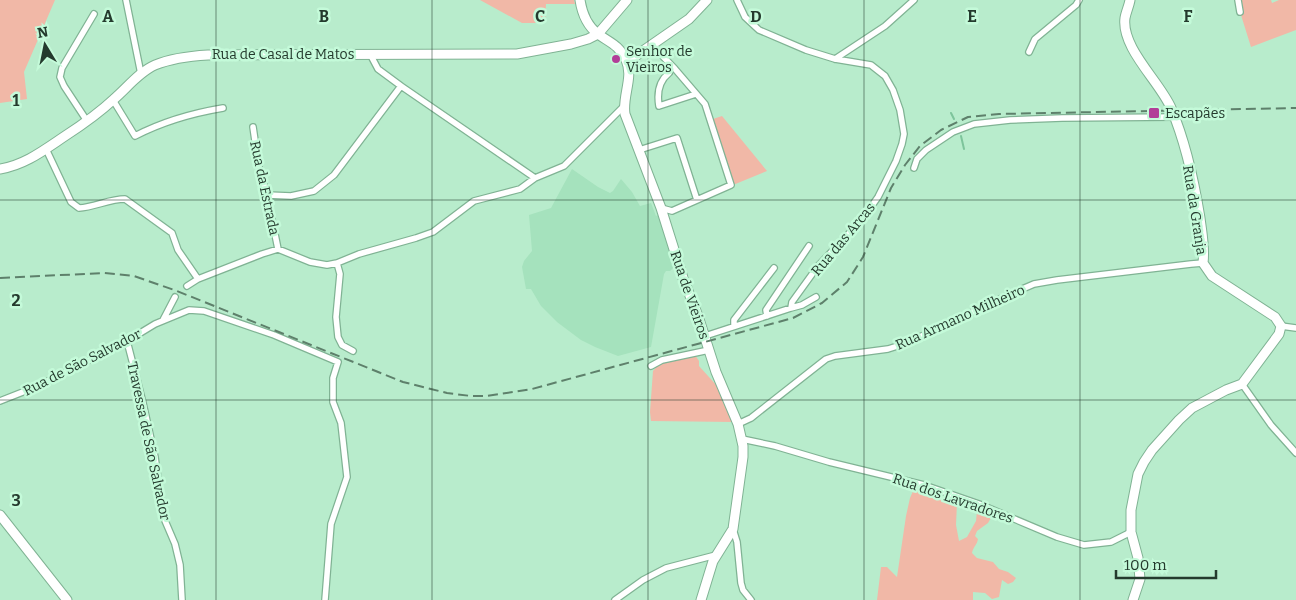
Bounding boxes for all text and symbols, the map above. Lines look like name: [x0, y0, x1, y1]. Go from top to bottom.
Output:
text: A: [102, 7, 114, 26]
text: B: [319, 7, 329, 26]
text: C: [535, 7, 545, 26]
text: D: [750, 7, 762, 26]
text: E: [967, 7, 977, 26]
text: F: [1184, 7, 1193, 26]
north arrow: [20, 20, 70, 70]
text: N: [36, 23, 50, 42]
place label: Senhor de Vieiros: [626, 43, 692, 76]
street label: Rua de Casal de Matos: [212, 46, 354, 63]
marker: Senhor de Vieiros: [610, 53, 622, 65]
text: 1: [13, 91, 20, 110]
place label: Escapães: [1165, 105, 1225, 122]
marker: Escapães: [1147, 106, 1161, 120]
street label: Rua da Estrada: [246, 139, 283, 237]
street label: Rua da Granja: [1179, 164, 1210, 257]
street label: Rua das Arcas: [808, 199, 879, 279]
street label: Rua de Vieiros: [666, 249, 713, 342]
street label: Rua Armano Milheiro: [893, 281, 1027, 354]
text: 2: [11, 291, 21, 310]
street label: Rua de São Salvador: [20, 325, 144, 400]
street label: Travessa de São Salvador: [123, 360, 174, 522]
street label: Rua dos Lavradores: [890, 470, 1015, 527]
text: 3: [11, 491, 21, 510]
scale bar: [1116, 548, 1216, 580]
text: 100 m: [1124, 556, 1167, 574]

